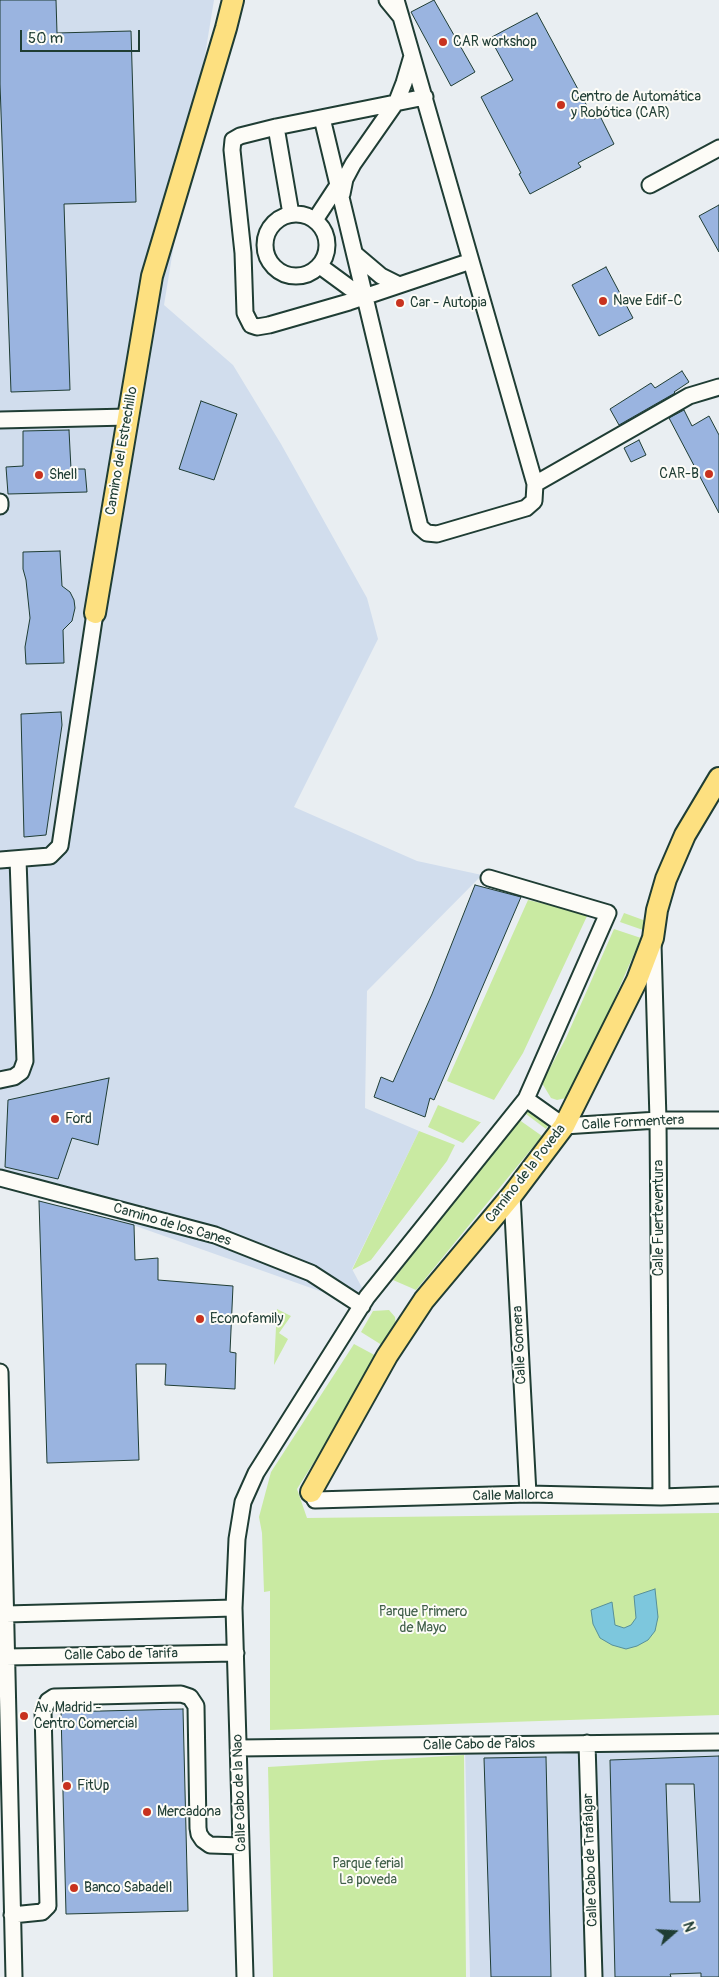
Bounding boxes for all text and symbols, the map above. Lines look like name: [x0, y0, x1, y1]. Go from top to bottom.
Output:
scale bar: [22, 20, 142, 52]
text: 50 m: [28, 29, 63, 48]
place label: CAR workshop: [453, 34, 537, 50]
marker: CAR workshop: [437, 36, 449, 48]
place label: Centro de Automática y Robótica (CAR): [571, 89, 701, 121]
marker: Centro de Automática y Robótica (CAR): [555, 99, 567, 111]
place label: Nave Edif-C: [613, 293, 682, 309]
place label: Car - Autopia: [410, 295, 487, 311]
marker: Nave Edif-C: [597, 295, 609, 307]
marker: Car - Autopia: [394, 297, 406, 309]
street label: Camino del Estrechillo: [102, 385, 142, 517]
place label: CAR-B: [659, 466, 699, 482]
place label: Shell: [49, 467, 77, 483]
marker: CAR-B: [703, 468, 715, 480]
marker: Shell: [33, 469, 45, 481]
place label: Ford: [65, 1111, 92, 1127]
street label: Calle Formentera: [581, 1112, 685, 1134]
marker: Ford: [49, 1113, 61, 1125]
street label: Camino de la Poveda: [482, 1121, 570, 1227]
street label: Calle Fuerteventura: [651, 1160, 667, 1276]
street label: Camino de los Canes: [111, 1200, 233, 1250]
street label: Calle Gomera: [510, 1305, 530, 1385]
place label: Econofamily: [210, 1311, 283, 1327]
marker: Econofamily: [194, 1313, 206, 1325]
street label: Calle Mallorca: [472, 1487, 554, 1505]
park label: Parque Primero de Mayo: [379, 1604, 467, 1636]
street label: Calle Cabo de Tarifa: [64, 1646, 178, 1664]
place label: Av. Madrid - Centro Comercial: [34, 1700, 137, 1732]
marker: Av. Madrid - Centro Comercial: [18, 1710, 30, 1722]
street label: Calle Cabo de la Nao: [230, 1734, 250, 1852]
street label: Calle Cabo de Palos: [423, 1736, 535, 1754]
place label: FitUp: [77, 1778, 109, 1794]
marker: FitUp: [61, 1780, 73, 1792]
street label: Calle Cabo de Trafalgar: [580, 1793, 602, 1927]
place label: Mercadona: [157, 1804, 221, 1820]
marker: Mercadona: [141, 1806, 153, 1818]
park label: Parque ferial La poveda: [332, 1856, 404, 1888]
place label: Banco Sabadell: [84, 1880, 172, 1896]
marker: Banco Sabadell: [68, 1882, 80, 1894]
north arrow: [649, 1907, 699, 1957]
text: N: [679, 1920, 698, 1934]

